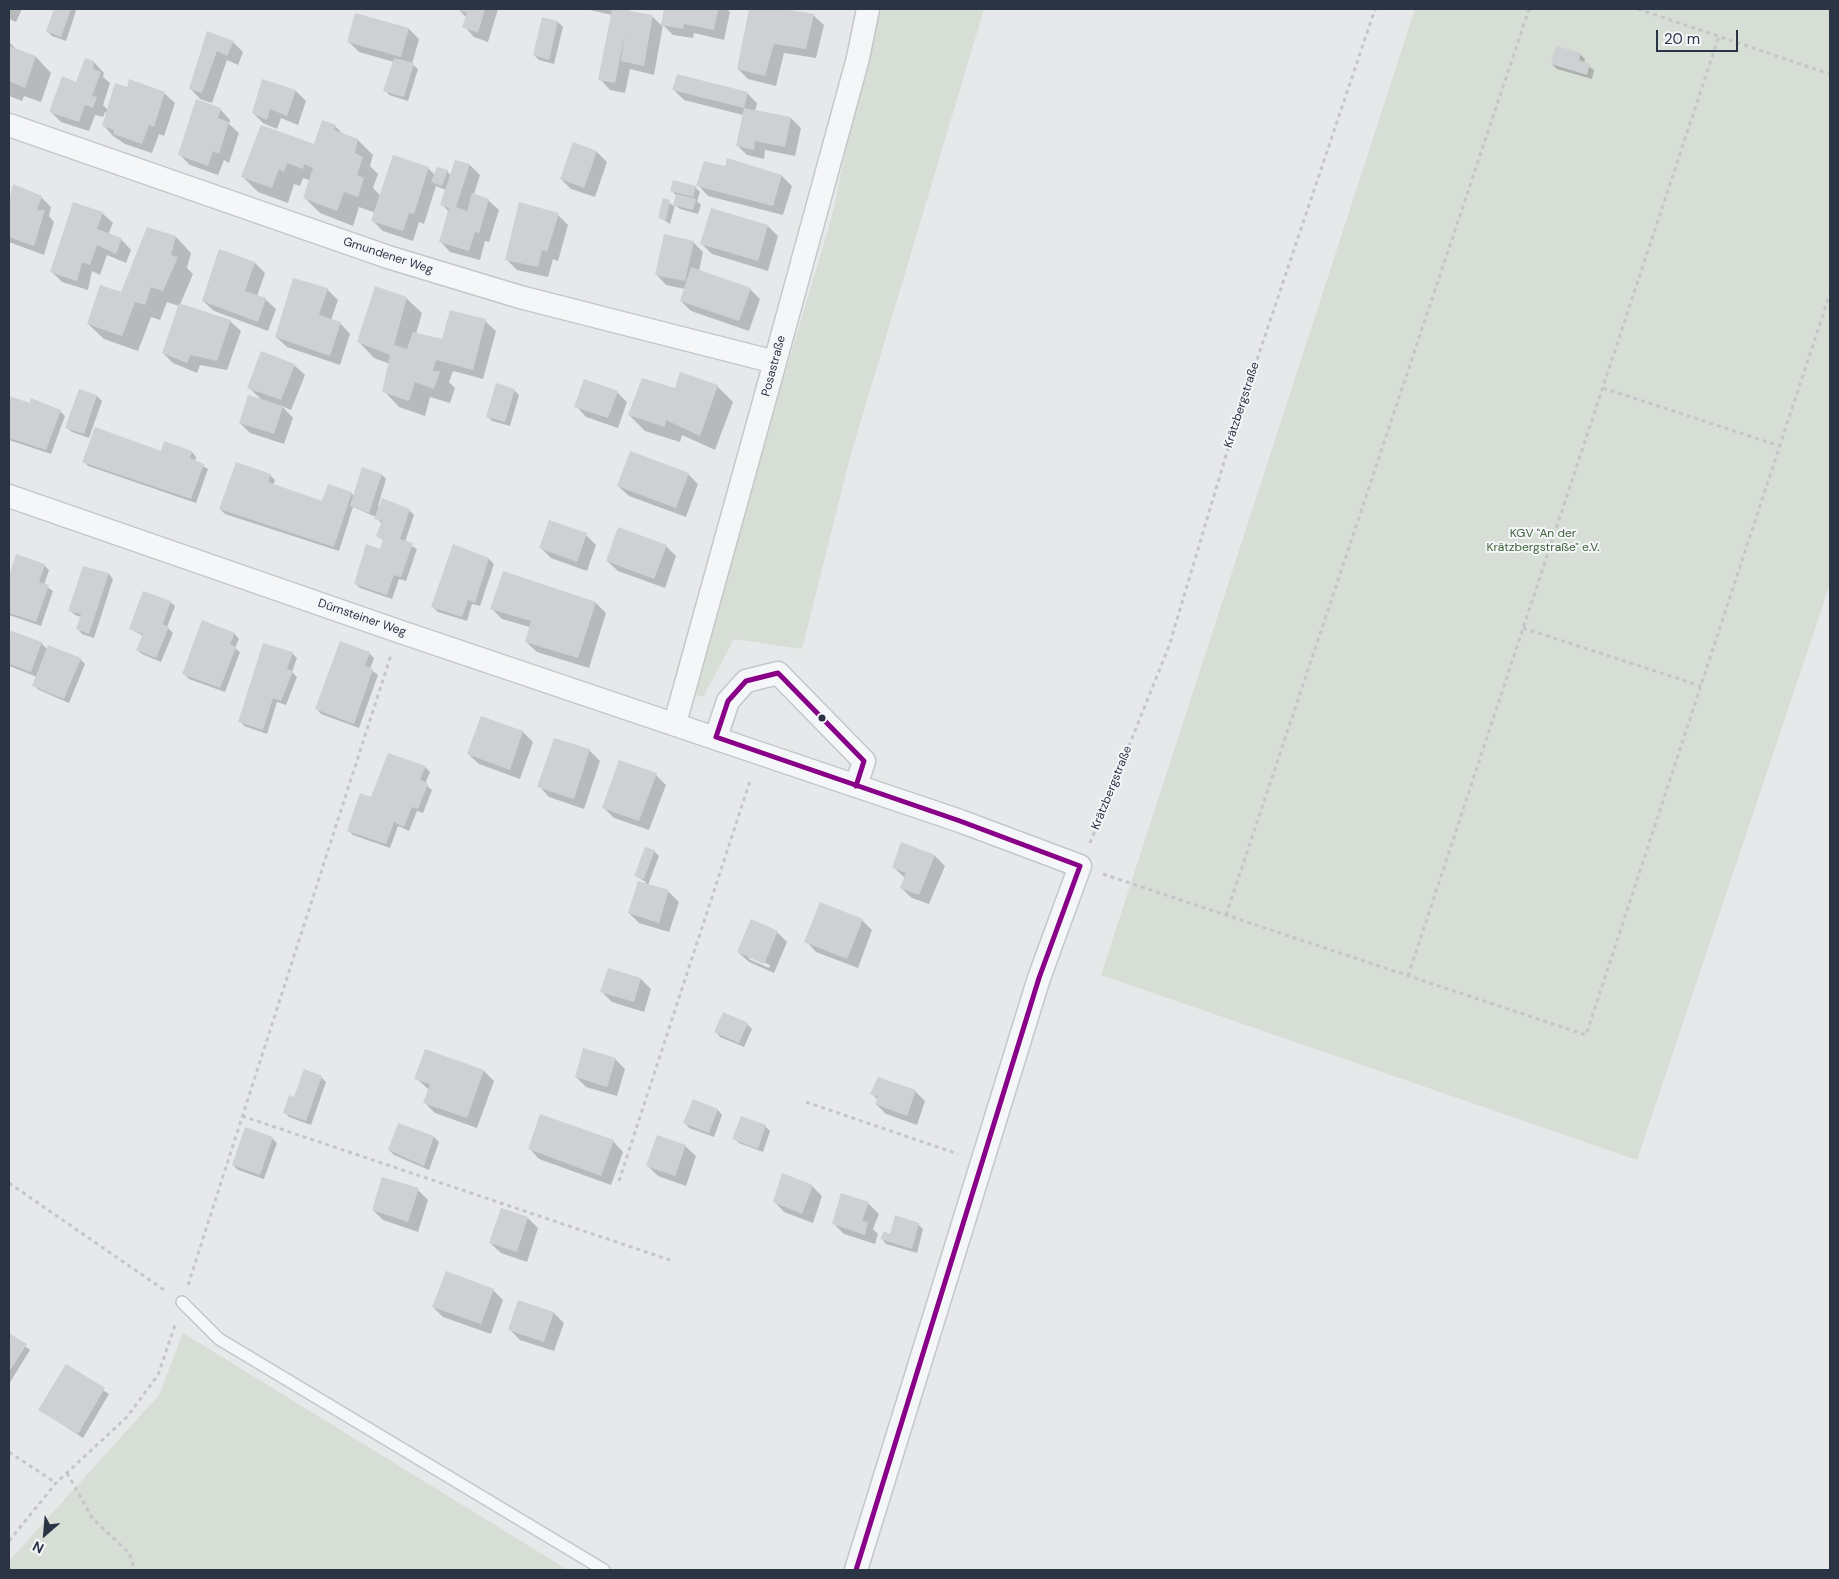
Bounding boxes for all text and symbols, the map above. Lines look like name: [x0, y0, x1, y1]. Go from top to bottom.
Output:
scale bar: [1659, 20, 1742, 52]
text: 20 m: [1664, 29, 1700, 49]
street label: Gmundener Weg: [341, 235, 435, 277]
street label: Posastraße: [759, 334, 789, 398]
street label: Krätzbergstraße: [1221, 360, 1263, 450]
park label: KGV "An der Krätzbergstraße" e.V.: [1486, 527, 1600, 555]
street label: Dürnsteiner Weg: [316, 596, 408, 640]
unlabelled marker: [817, 713, 827, 723]
street label: Krätzbergstraße: [1089, 744, 1135, 832]
north arrow: [20, 1509, 70, 1559]
text: N: [30, 1537, 47, 1558]

